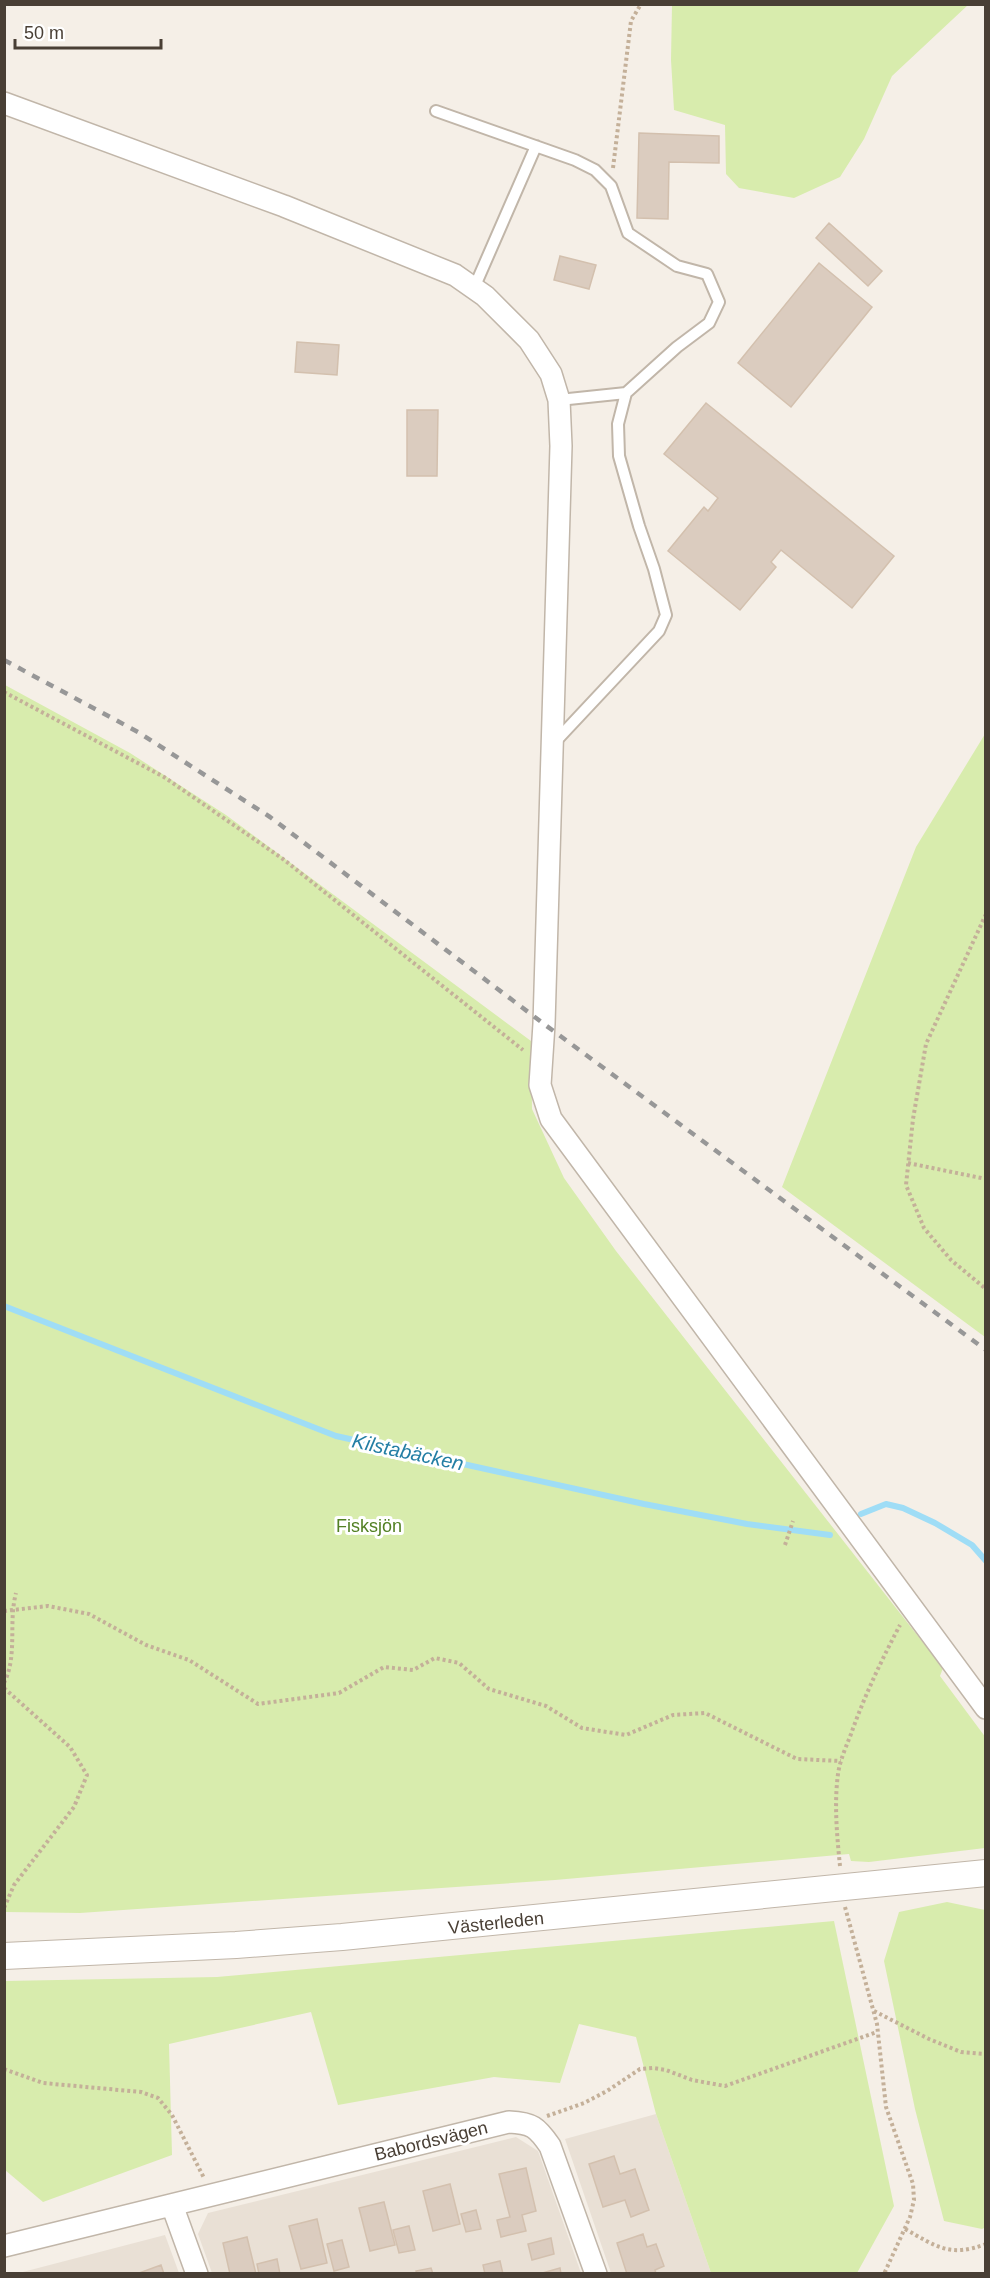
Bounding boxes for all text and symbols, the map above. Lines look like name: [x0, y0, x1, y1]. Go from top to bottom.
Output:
scale bar: [15, 12, 160, 50]
text: 50 m: [24, 23, 64, 43]
water label: Kilstabäcken: [350, 1429, 466, 1475]
park label: Fisksjön: [336, 1516, 402, 1536]
street label: Västerleden: [447, 1908, 545, 1938]
street label: Babordsvägen: [372, 2117, 490, 2165]

